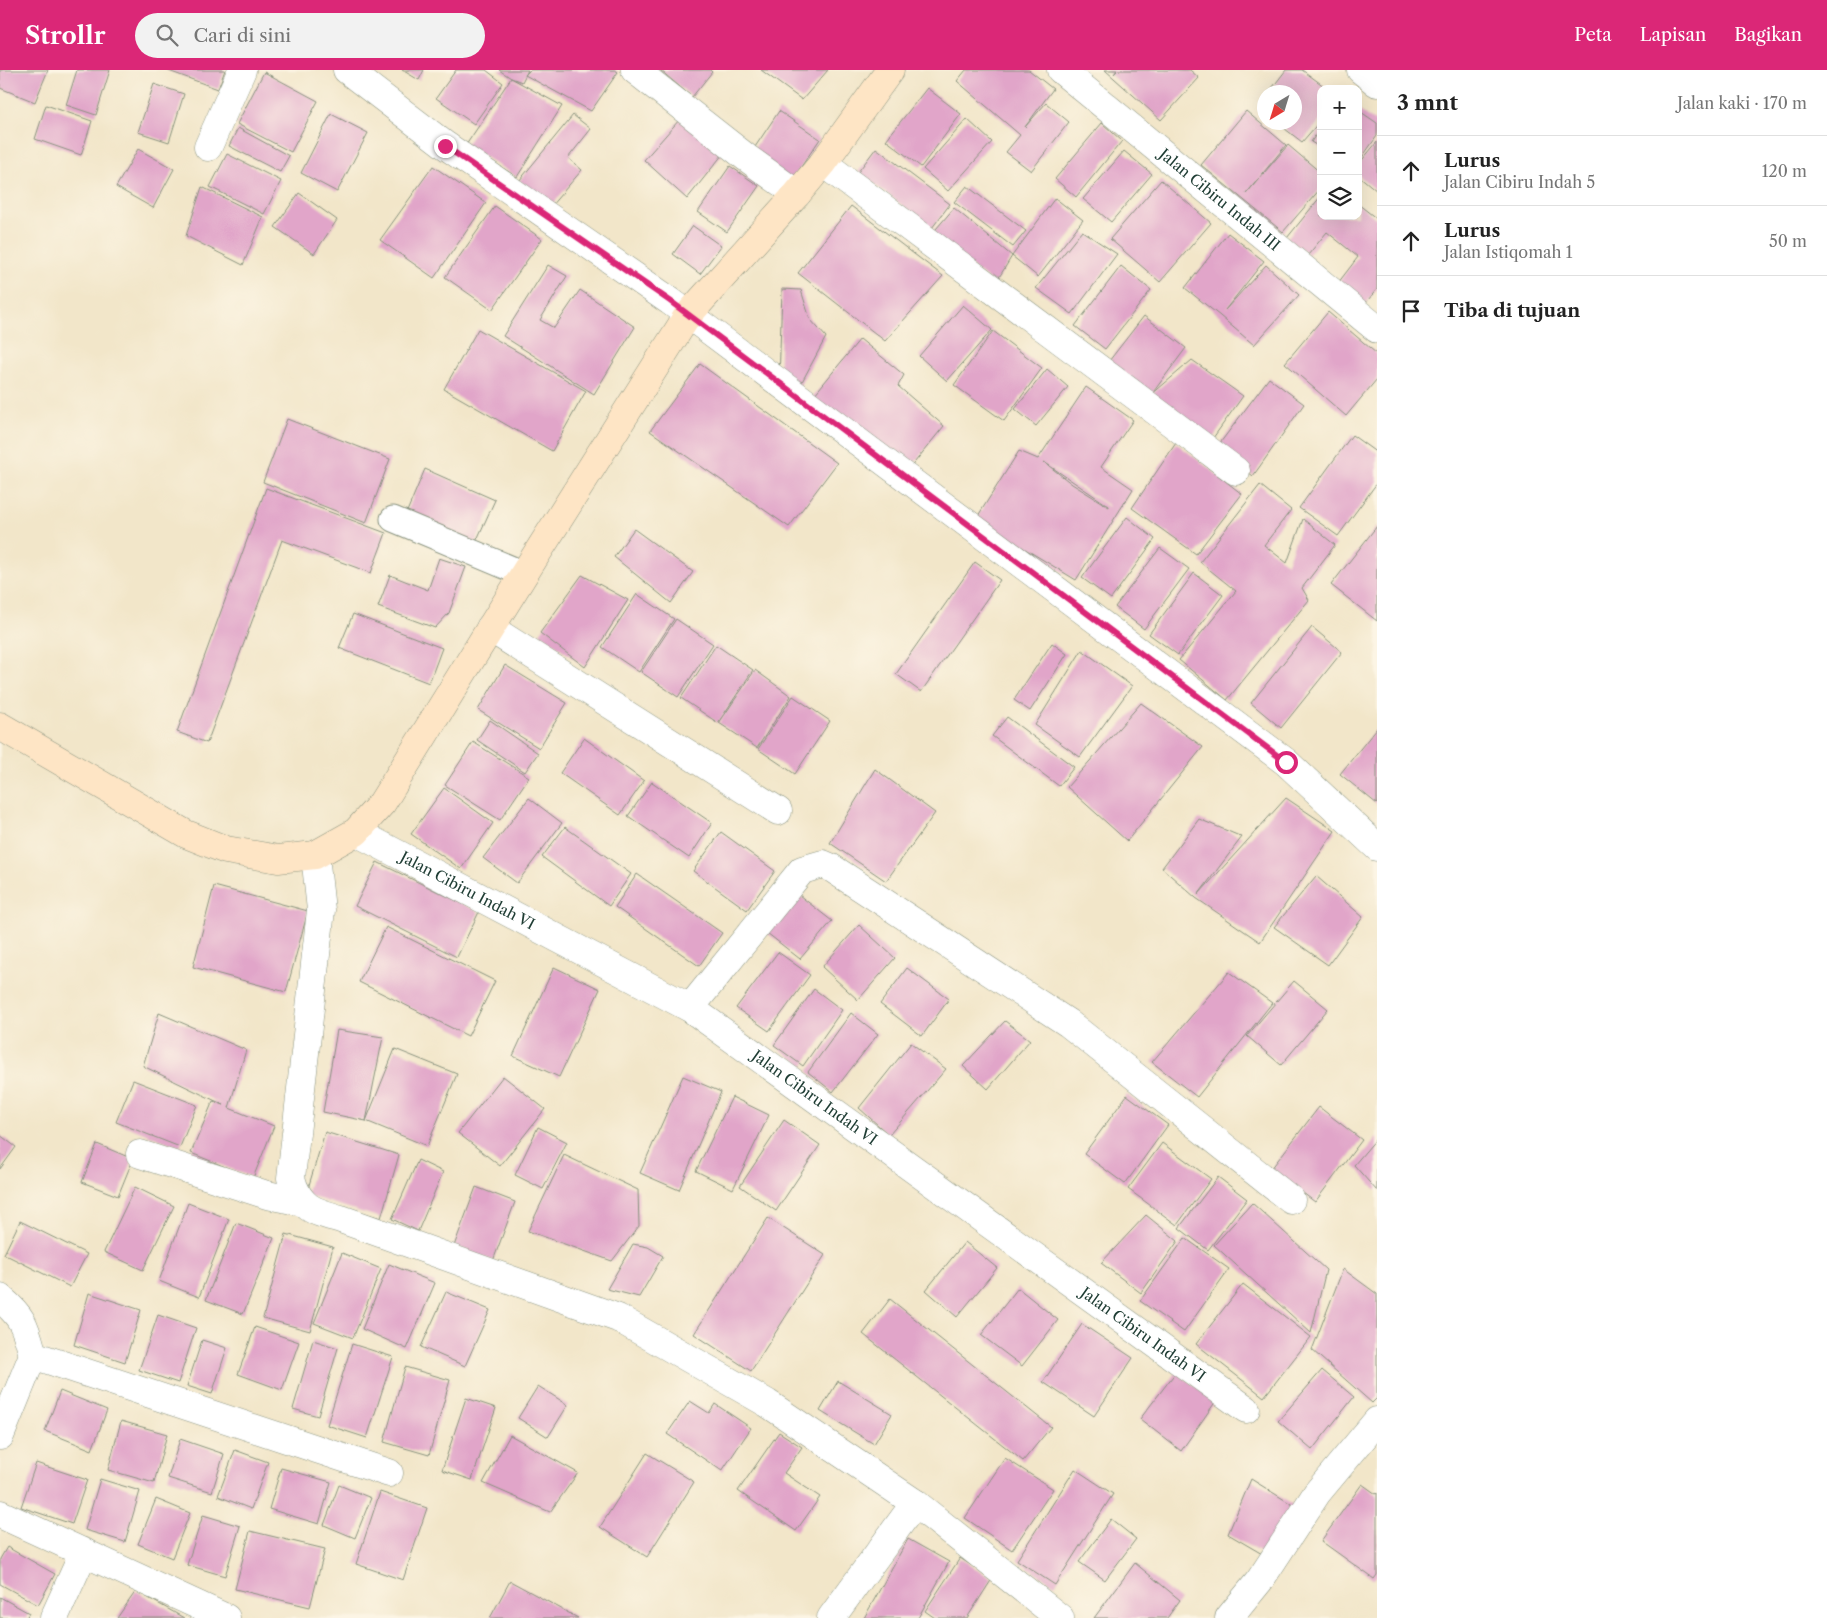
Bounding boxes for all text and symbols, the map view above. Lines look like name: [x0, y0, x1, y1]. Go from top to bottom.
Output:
search box: [135, 13, 485, 58]
text: Strollr: [25, 21, 105, 50]
icon: search: [153, 21, 181, 49]
text: Cari di sini: [193, 24, 291, 47]
text: Peta: [1574, 24, 1612, 46]
text: Lapisan: [1640, 24, 1706, 46]
text: Bagikan: [1734, 24, 1802, 46]
north arrow: [1257, 85, 1302, 130]
map controls: [1317, 85, 1362, 220]
button: +: [1317, 85, 1362, 130]
text: 3 mnt: [1397, 90, 1458, 115]
text: Jalan kaki · 170 m: [1677, 93, 1807, 113]
button: −: [1317, 130, 1362, 175]
route end: [434, 135, 457, 158]
street label: Jalan Cibiru Indah III: [1154, 143, 1284, 255]
text: Lurus: [1444, 149, 1500, 172]
icon: ahead: [1397, 157, 1425, 185]
text: 120 m: [1762, 161, 1807, 181]
text: Jalan Cibiru Indah 5: [1444, 172, 1595, 192]
button: layers: [1317, 175, 1362, 220]
text: Lurus: [1444, 219, 1500, 242]
icon: ahead: [1397, 227, 1425, 255]
text: 50 m: [1769, 231, 1807, 251]
text: Jalan Istiqomah 1: [1444, 242, 1573, 262]
icon: arrive: [1397, 297, 1425, 325]
text: Tiba di tujuan: [1444, 299, 1580, 322]
route start: [1275, 751, 1298, 774]
street label: Jalan Cibiru Indah VI: [395, 846, 538, 934]
street label: Jalan Cibiru Indah VI: [747, 1045, 881, 1149]
street label: Jalan Cibiru Indah VI: [1075, 1282, 1209, 1386]

